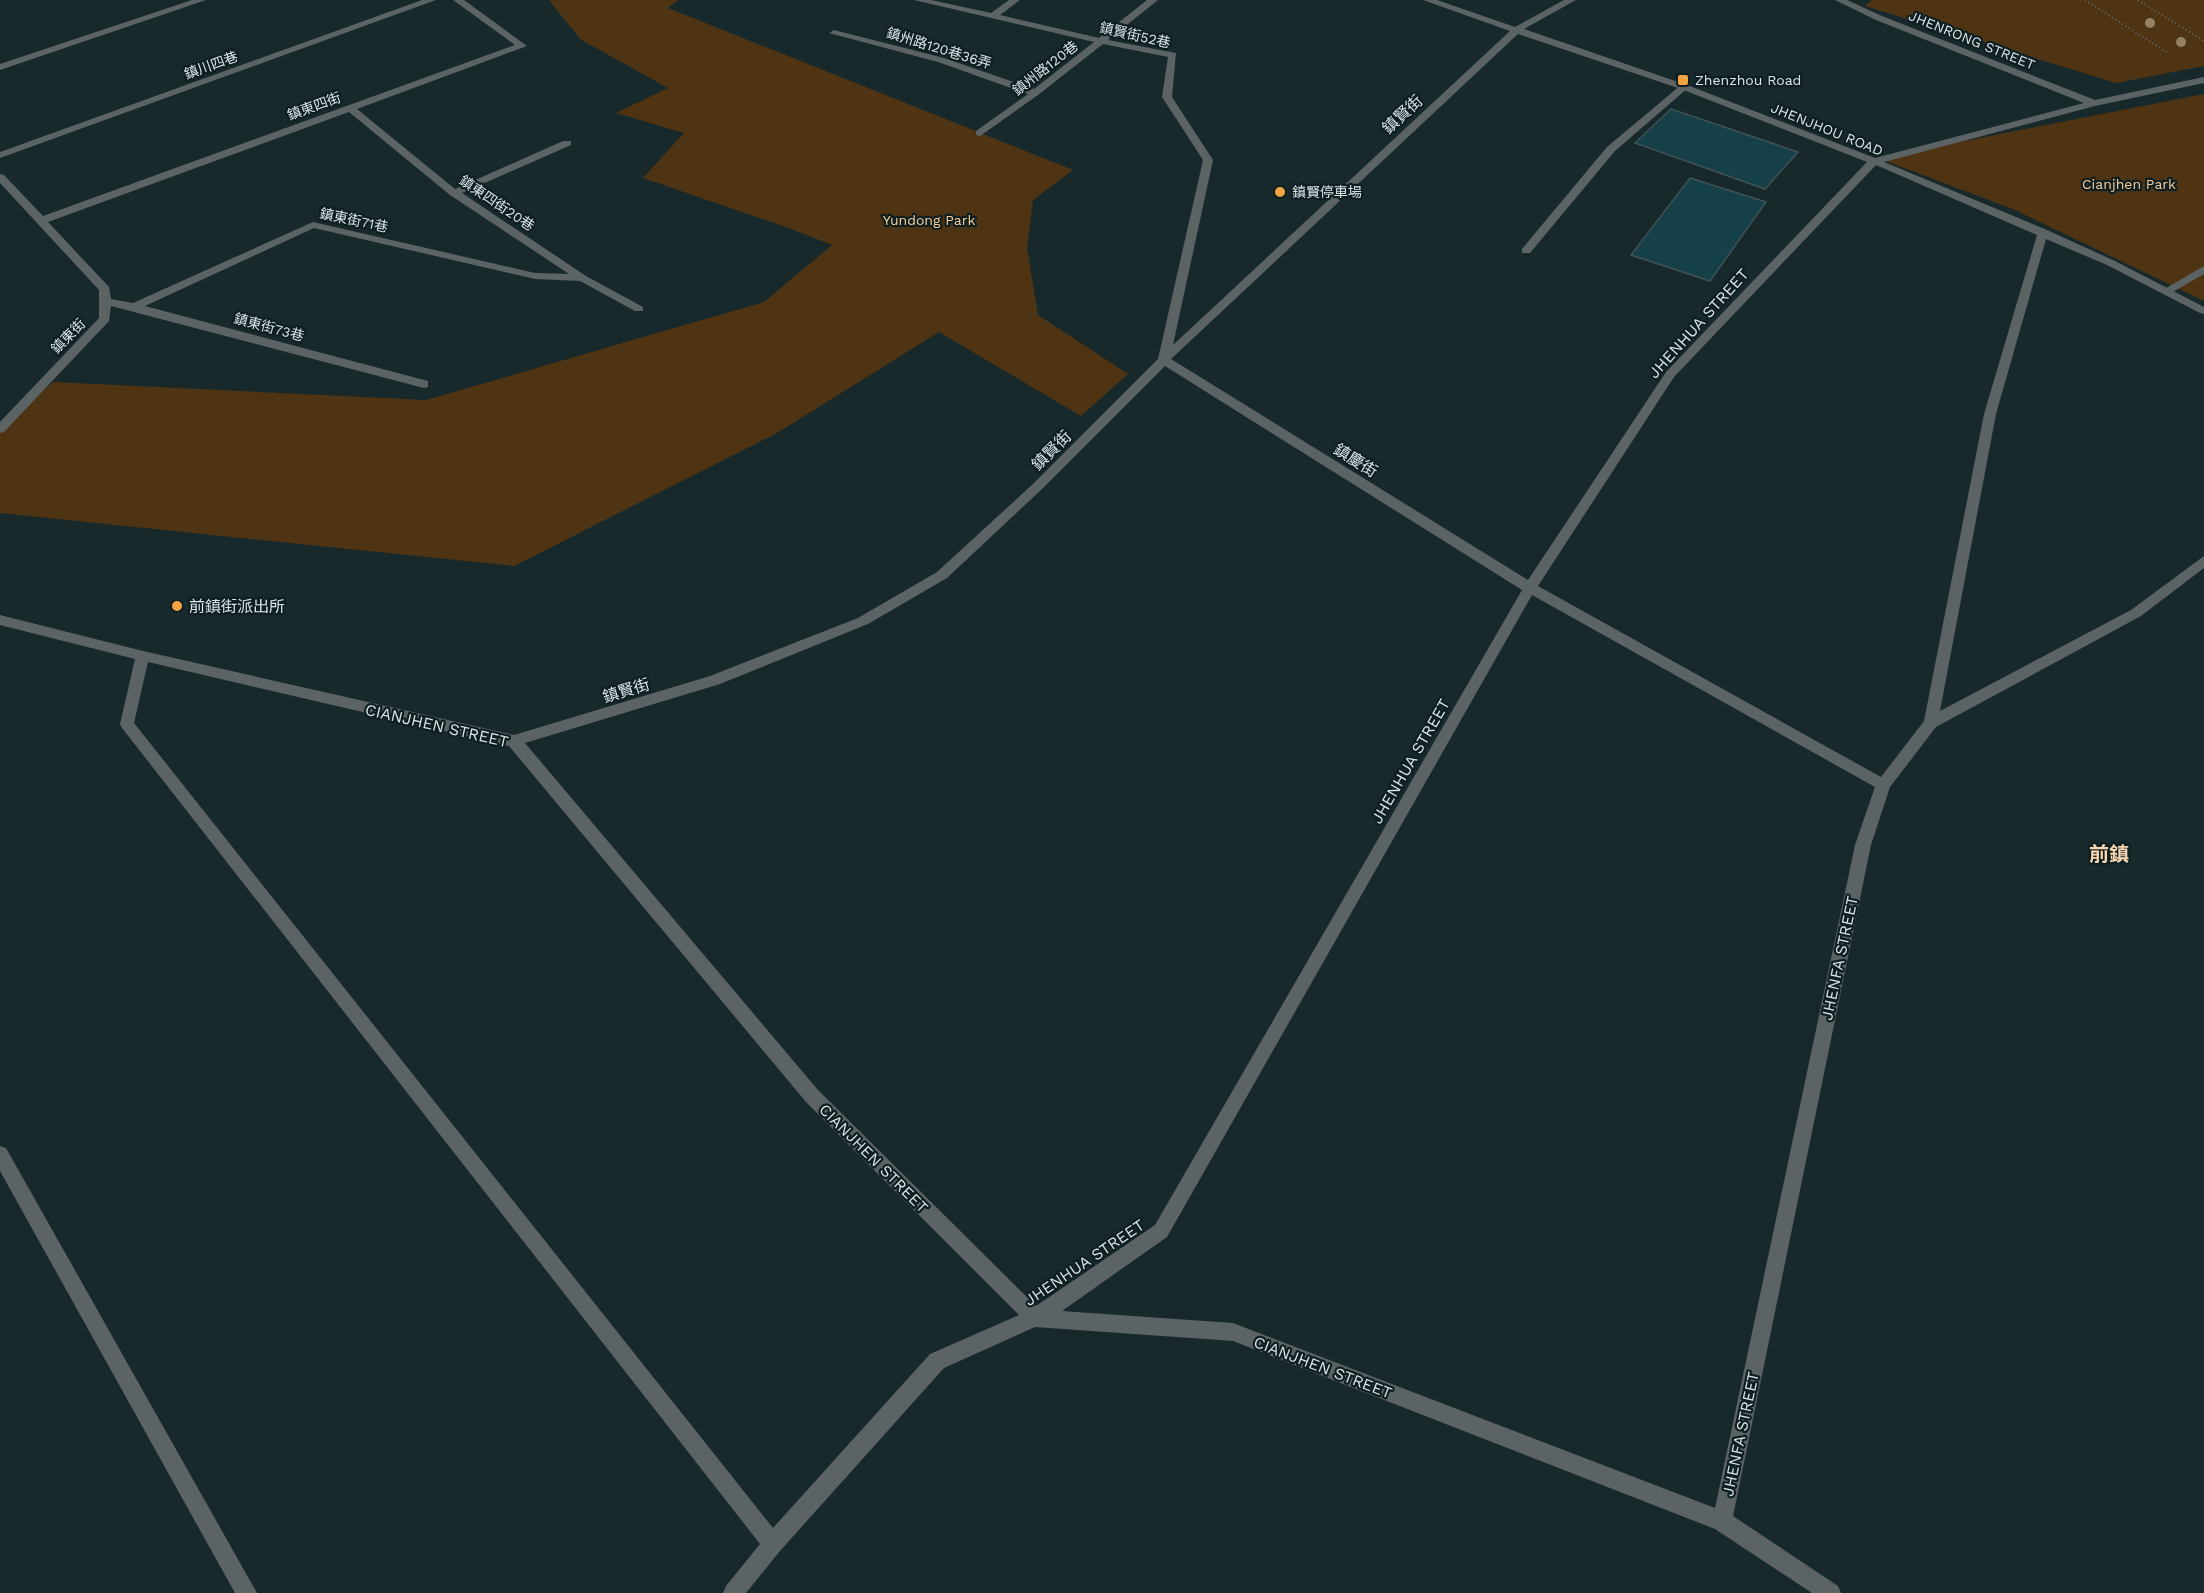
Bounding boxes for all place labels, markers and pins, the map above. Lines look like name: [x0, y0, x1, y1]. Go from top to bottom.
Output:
place label: Zhenzhou Road: [1695, 72, 1801, 88]
marker: Zhenzhou Road: [1676, 73, 1690, 87]
place label: 鎮賢停車場: [1292, 184, 1362, 200]
marker: 鎮賢停車場: [1273, 185, 1287, 199]
place label: 前鎮街派出所: [189, 597, 285, 616]
marker: 前鎮街派出所: [170, 599, 184, 613]

